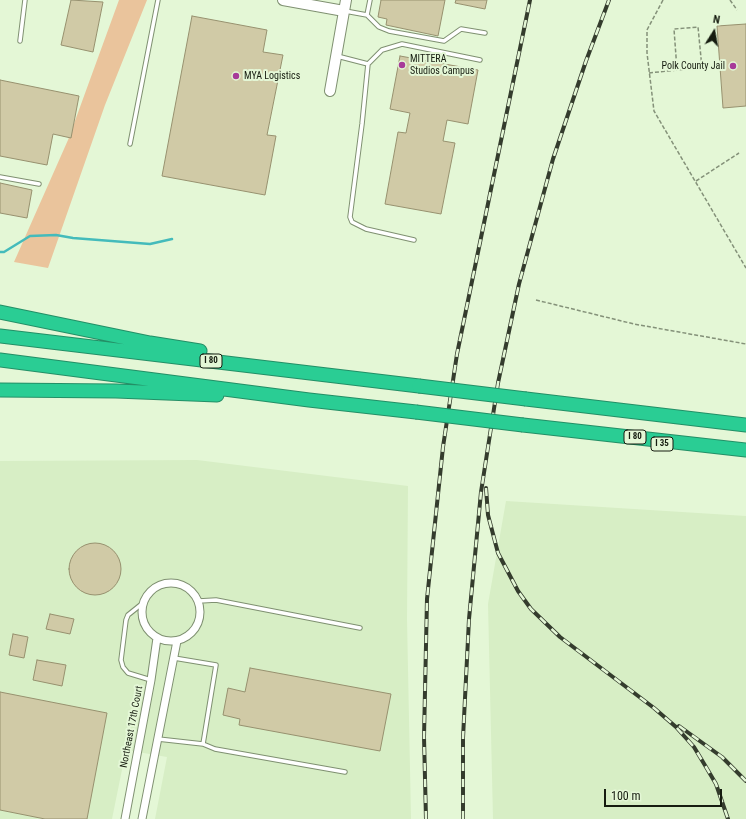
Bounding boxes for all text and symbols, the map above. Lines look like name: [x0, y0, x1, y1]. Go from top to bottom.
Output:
north arrow: [694, 12, 734, 52]
text: N: [712, 13, 721, 27]
place label: MITTERA Studios Campus: [410, 53, 474, 76]
marker: MITTERA Studios Campus: [397, 60, 407, 70]
place label: Polk County Jail: [661, 60, 725, 72]
marker: Polk County Jail: [728, 61, 738, 71]
place label: MYA Logistics: [244, 70, 300, 82]
marker: MYA Logistics: [231, 71, 241, 81]
road number: I 80: [200, 354, 222, 368]
road number: I 80: [624, 430, 646, 444]
road number: I 35: [651, 437, 673, 451]
street label: Northeast 17th Court: [118, 685, 146, 769]
scale bar: [606, 781, 724, 807]
text: 100 m: [611, 789, 641, 803]

